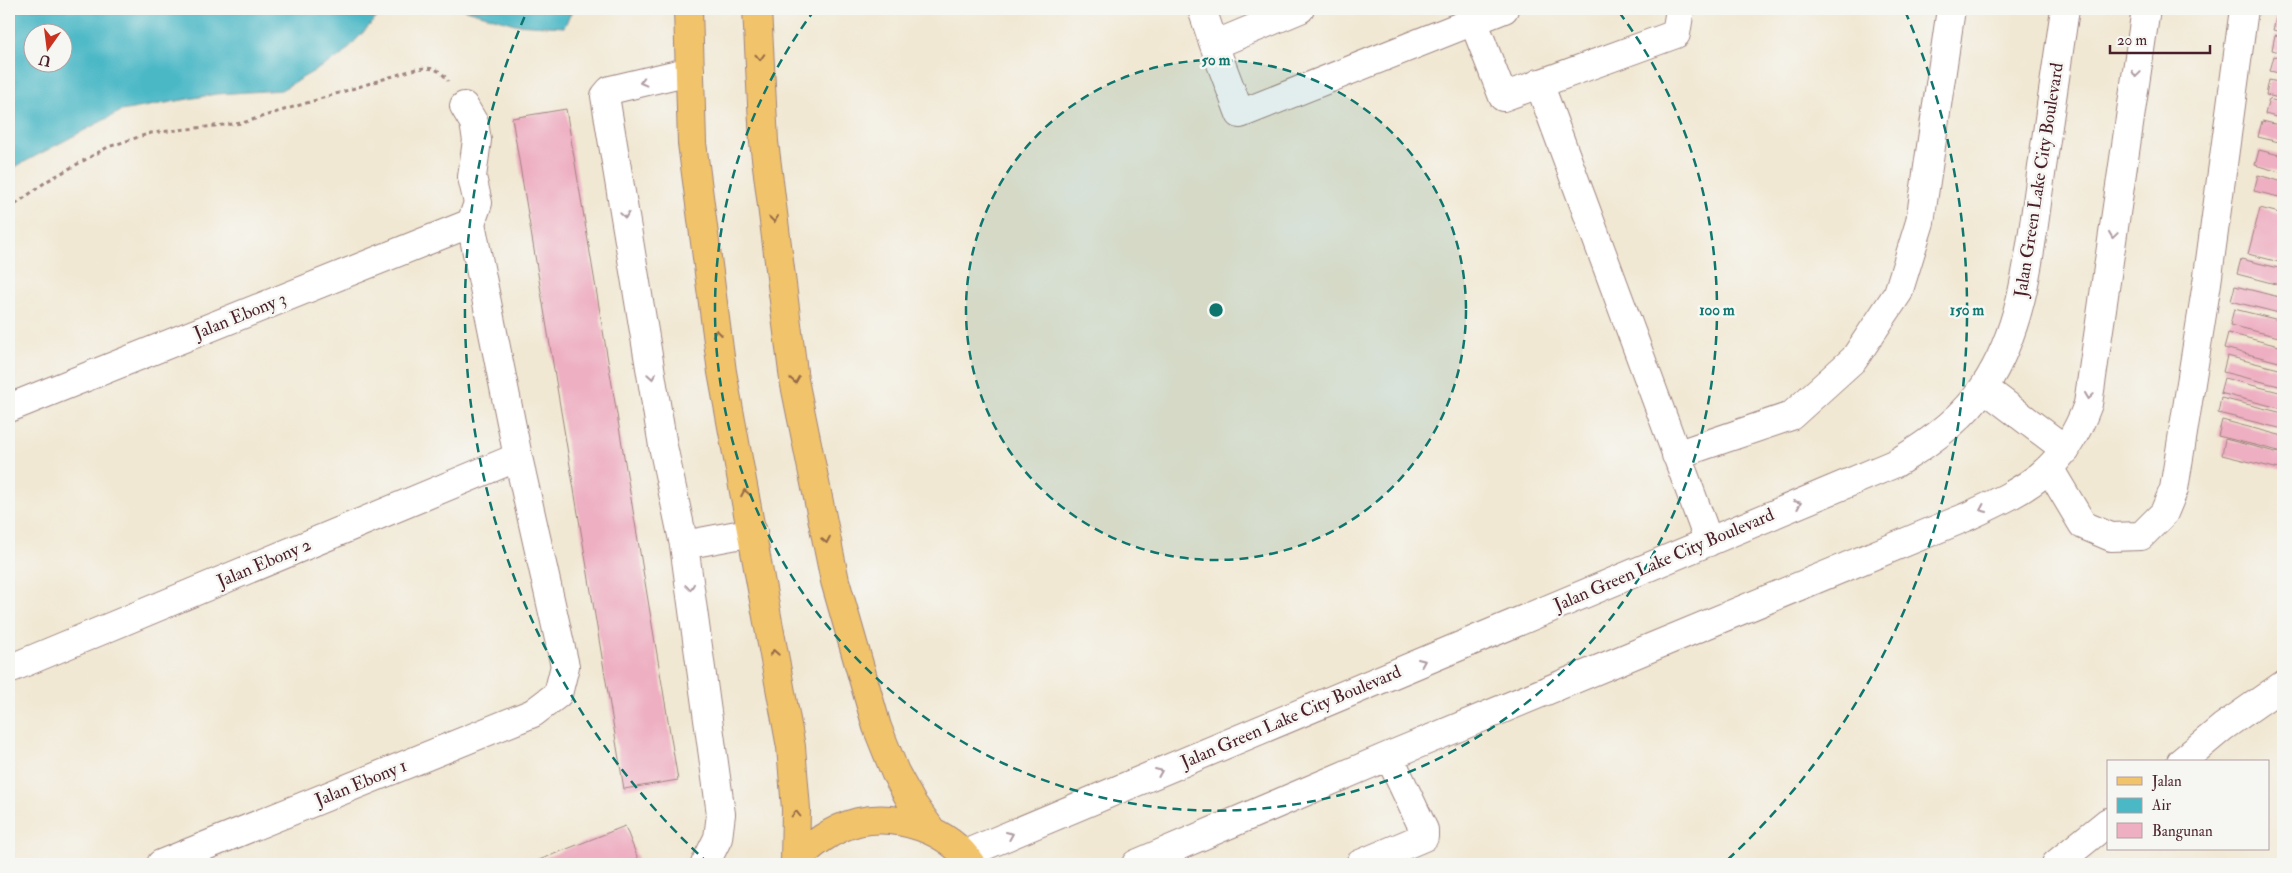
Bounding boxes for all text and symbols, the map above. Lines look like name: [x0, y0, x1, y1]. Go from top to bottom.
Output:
north arrow: [22, 22, 72, 72]
scale bar: [2110, 22, 2210, 54]
text: 20 m: [2117, 31, 2147, 50]
text: U: [37, 50, 53, 70]
text: 50 m: [1202, 51, 1231, 70]
one-way arrow: [754, 54, 765, 62]
street label: Jalan Green Lake City Boulevard: [2009, 61, 2069, 300]
one-way arrow: [2131, 71, 2142, 79]
one-way arrow: [638, 76, 647, 87]
one-way arrow: [619, 212, 630, 220]
one-way arrow: [768, 216, 779, 224]
one-way arrow: [2108, 231, 2118, 239]
street label: Jalan Ebony 3: [190, 287, 290, 345]
centre of rings: [1207, 301, 1225, 319]
text: 100 m: [1699, 301, 1735, 320]
text: 150 m: [1950, 301, 1984, 320]
one-way arrow: [712, 329, 723, 337]
one-way arrow: [646, 371, 656, 380]
one-way arrow: [789, 376, 799, 385]
one-way arrow: [2084, 392, 2095, 400]
one-way arrow: [741, 489, 751, 497]
one-way arrow: [1793, 500, 1802, 511]
street label: Jalan Green Lake City Boulevard: [1549, 503, 1778, 617]
one-way arrow: [1979, 503, 1988, 513]
street label: Jalan Ebony 2: [213, 533, 314, 593]
one-way arrow: [821, 535, 831, 544]
one-way arrow: [684, 583, 694, 591]
one-way arrow: [770, 649, 780, 657]
one-way arrow: [1417, 658, 1426, 668]
street label: Jalan Green Lake City Boulevard: [1176, 660, 1405, 774]
street label: Jalan Ebony 1: [311, 754, 410, 812]
legend: [2107, 760, 2270, 850]
one-way arrow: [1155, 768, 1163, 778]
text: Jalan: [2151, 772, 2182, 792]
text: Air: [2151, 796, 2172, 815]
one-way arrow: [791, 809, 801, 817]
text: Bangunan: [2152, 822, 2213, 841]
one-way arrow: [1005, 831, 1014, 842]

